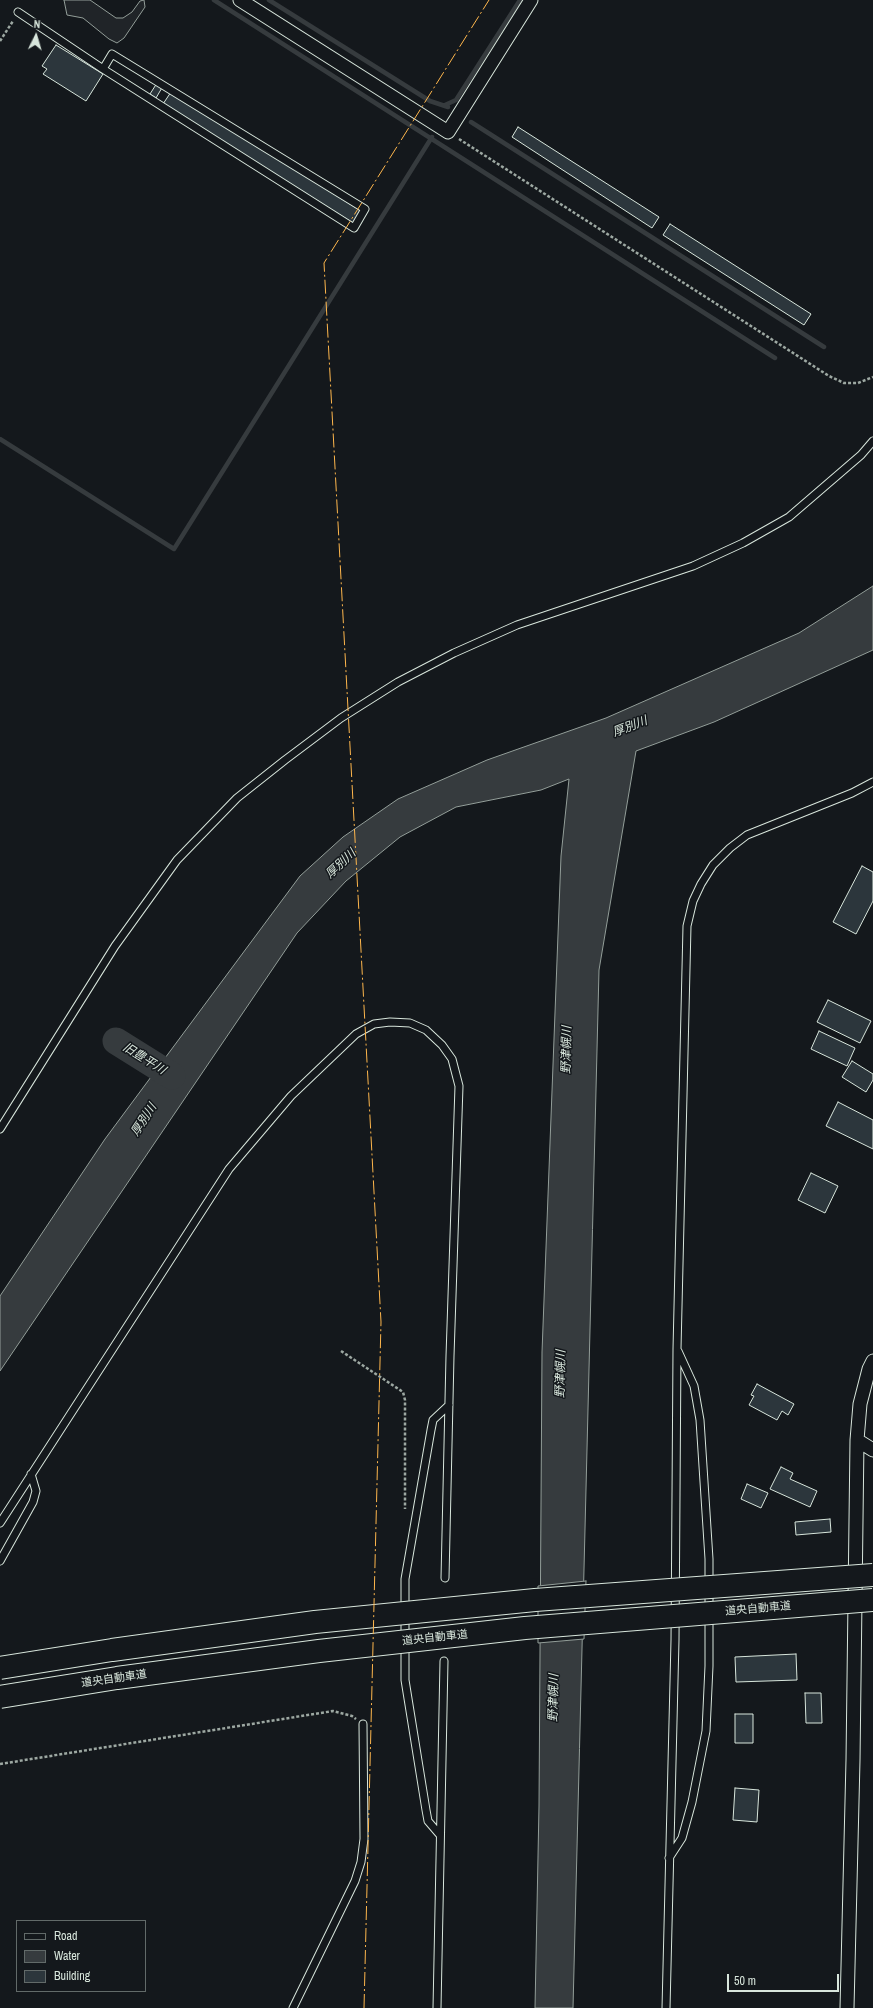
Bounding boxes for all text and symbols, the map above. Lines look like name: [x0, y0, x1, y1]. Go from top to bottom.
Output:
north arrow: [16, 16, 56, 56]
text: N: [33, 17, 41, 31]
water label: 厚別川: [611, 714, 649, 740]
water label: 厚別川: [323, 846, 359, 882]
water label: 野津幌川: [559, 1026, 575, 1074]
water label: 旧豊平川: [120, 1040, 168, 1078]
water label: 厚別川: [128, 1101, 160, 1139]
water label: 野津幌川: [553, 1350, 569, 1398]
street label: 道央自動車道: [725, 1600, 791, 1618]
street label: 道央自動車道: [401, 1628, 469, 1648]
street label: 道央自動車道: [80, 1668, 148, 1690]
water label: 野津幌川: [546, 1674, 562, 1722]
legend: [16, 1920, 146, 1992]
text: Road: [54, 1928, 78, 1944]
text: Water: [54, 1948, 80, 1964]
scale bar: [729, 1966, 841, 1992]
text: Building: [54, 1968, 90, 1984]
text: 50 m: [734, 1973, 756, 1989]

